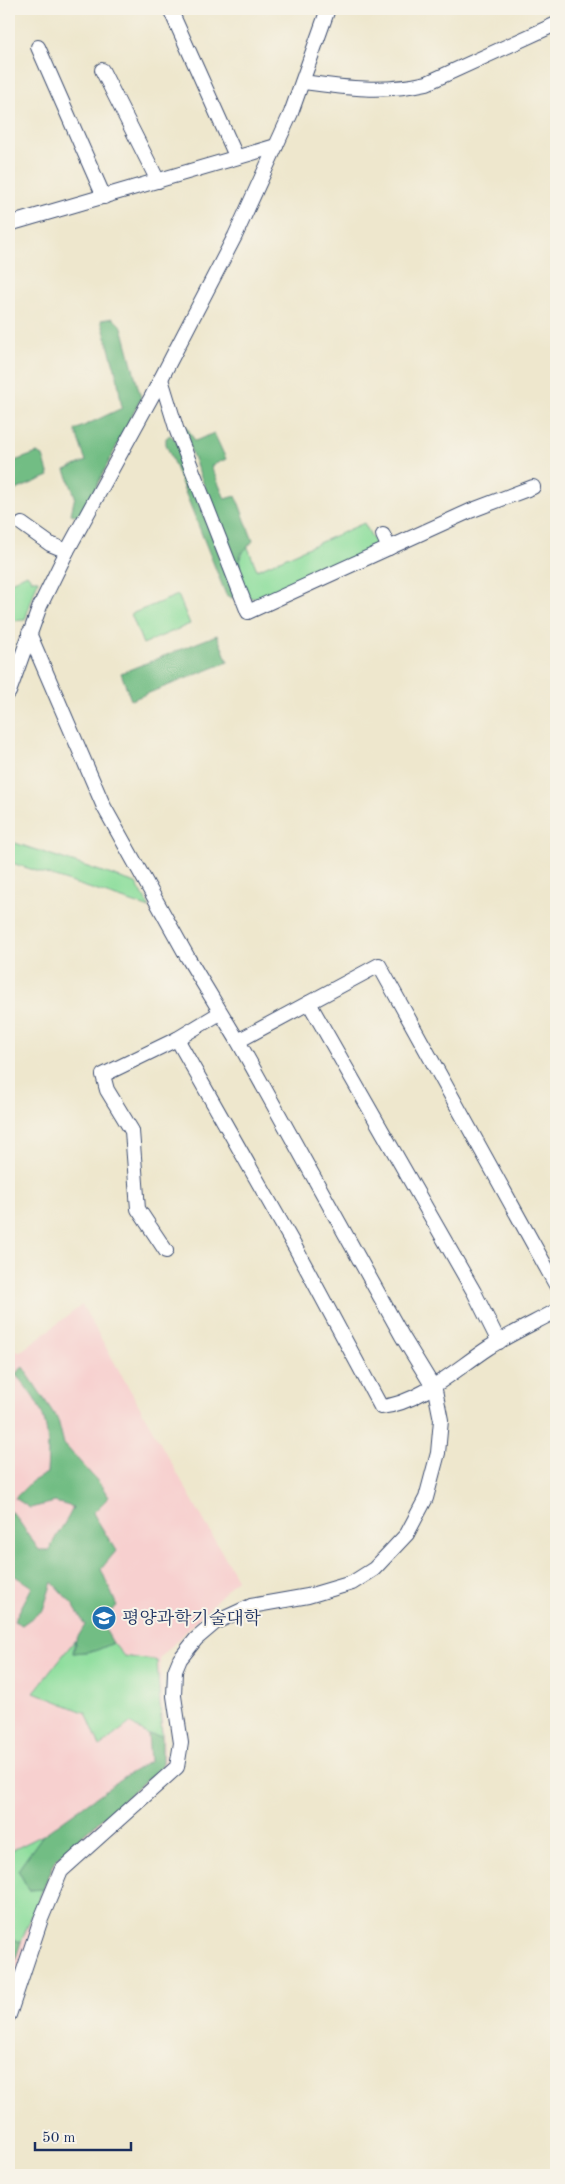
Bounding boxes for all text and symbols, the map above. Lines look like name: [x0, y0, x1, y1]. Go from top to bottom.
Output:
school or university icon: 평양과학기술대학: [91, 1605, 117, 1631]
place label: 평양과학기술대학: [122, 1609, 262, 1628]
scale bar: [35, 2119, 131, 2151]
text: 50 m: [42, 2131, 76, 2146]

